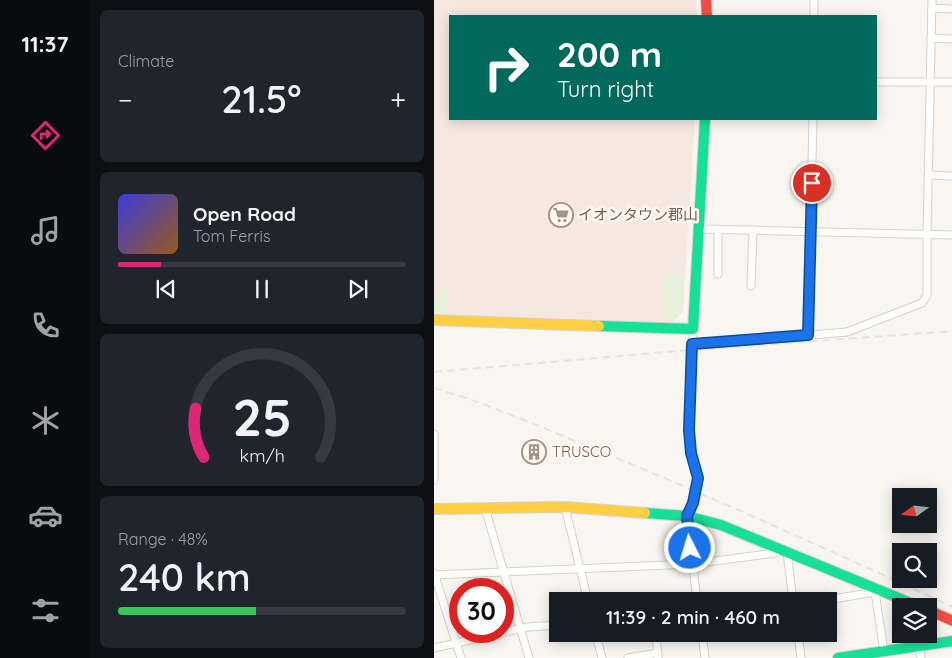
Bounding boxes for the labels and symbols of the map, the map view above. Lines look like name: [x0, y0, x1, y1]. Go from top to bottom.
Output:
pin: [791, 162, 833, 204]
supermarket icon: イオンタウン郡山: [548, 202, 574, 228]
place label: イオンタウン郡山: [578, 205, 698, 224]
building icon: TRUSCO: [521, 439, 547, 465]
place label: TRUSCO: [552, 442, 611, 461]
north arrow: [892, 488, 936, 532]
position arrow: [663, 521, 715, 573]
speed limit sign: 30: [449, 578, 514, 643]

